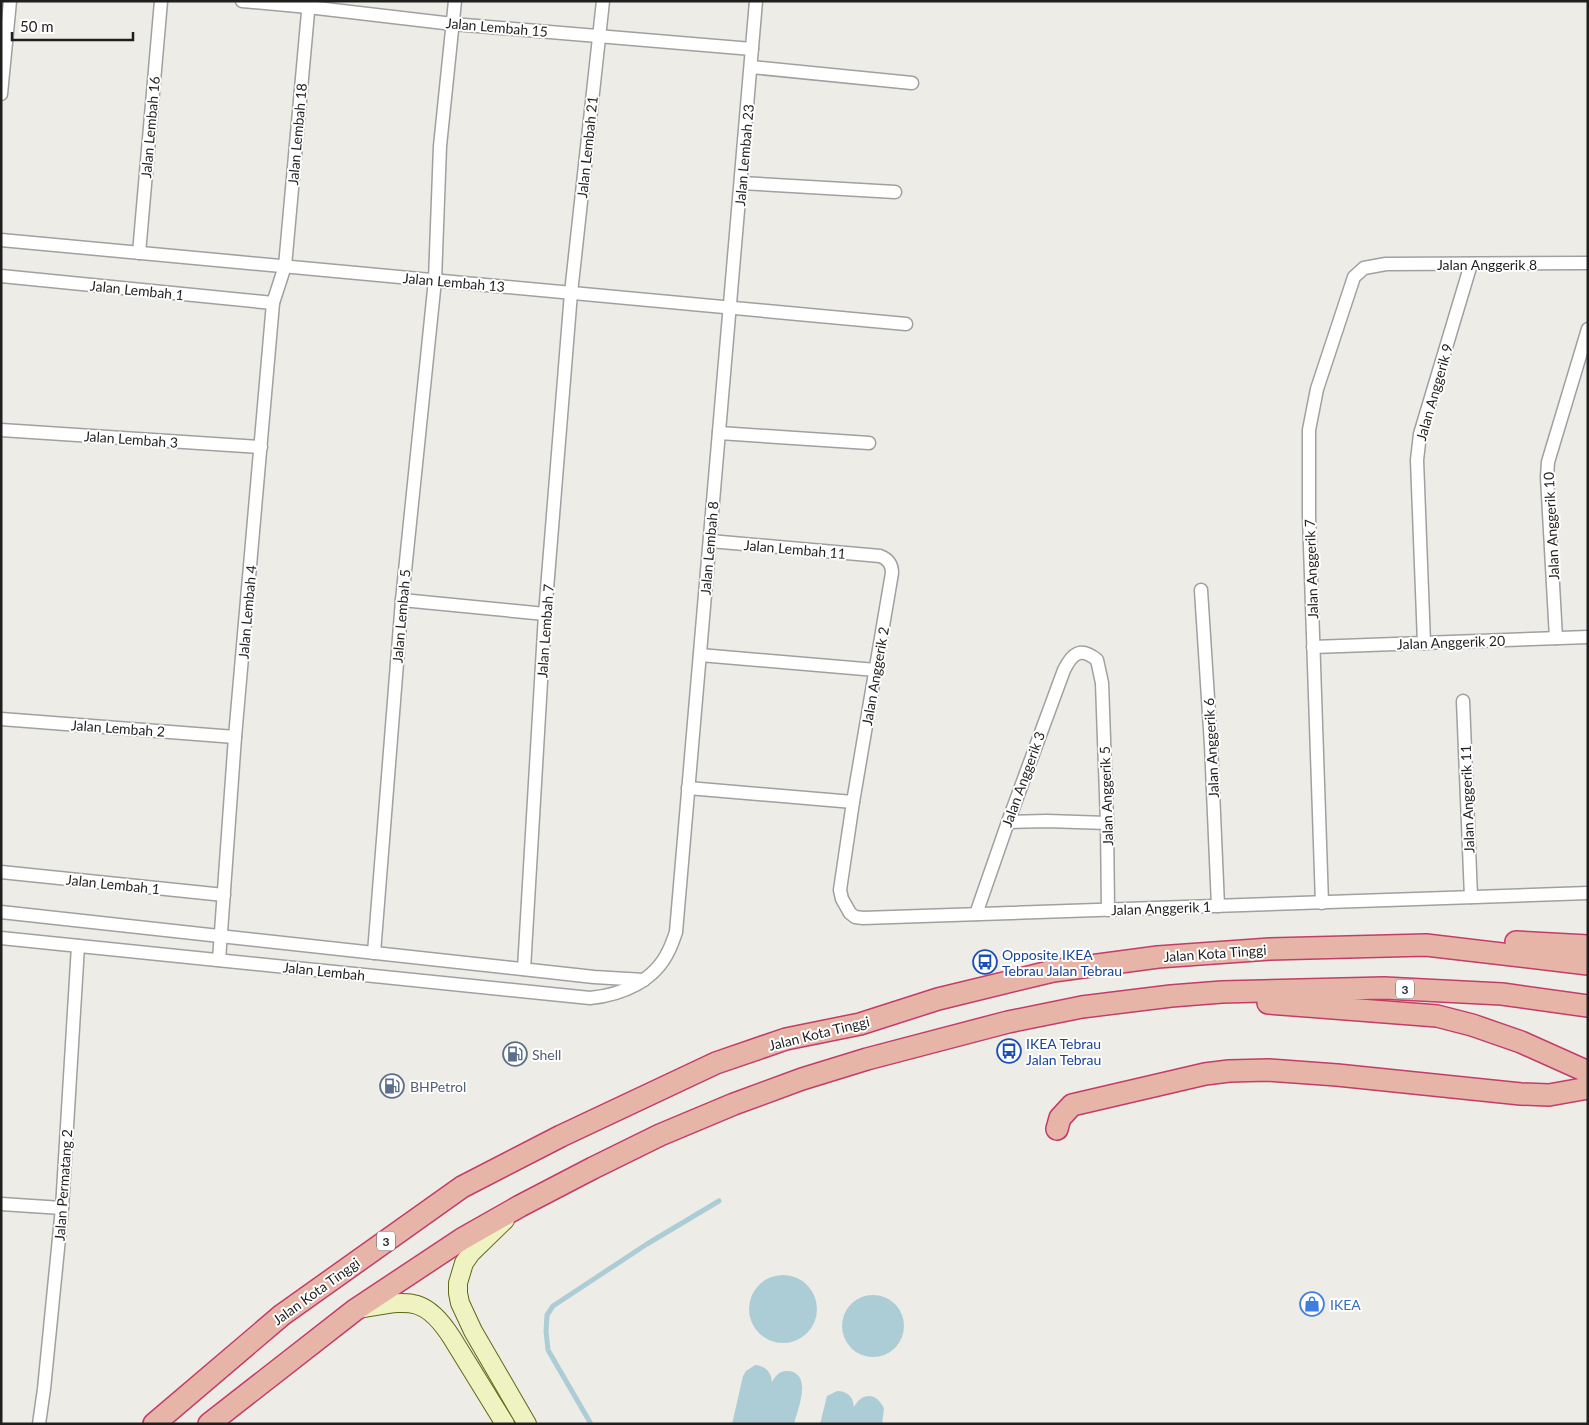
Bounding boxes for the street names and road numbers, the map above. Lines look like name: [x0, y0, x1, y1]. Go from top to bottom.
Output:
street label: Jalan Lembah 15: [445, 14, 549, 40]
street label: Jalan Lembah 16: [137, 75, 163, 179]
street label: Jalan Lembah 18: [284, 82, 310, 186]
street label: Jalan Lembah 21: [573, 95, 601, 199]
street label: Jalan Lembah 23: [731, 103, 757, 207]
street label: Jalan Anggerik 8: [1437, 256, 1537, 273]
street label: Jalan Lembah 13: [402, 269, 506, 295]
street label: Jalan Lembah 1: [89, 277, 185, 303]
street label: Jalan Anggerik 9: [1412, 342, 1456, 442]
street label: Jalan Lembah 3: [83, 427, 179, 451]
street label: Jalan Anggerik 10: [1540, 472, 1562, 580]
street label: Jalan Lembah 8: [696, 500, 722, 596]
street label: Jalan Anggerik 7: [1301, 519, 1321, 619]
street label: Jalan Lembah 11: [743, 536, 847, 562]
street label: Jalan Lembah 4: [234, 564, 260, 660]
street label: Jalan Lembah 5: [388, 568, 414, 664]
street label: Jalan Lembah 7: [533, 583, 557, 679]
street label: Jalan Anggerik 2: [858, 625, 892, 727]
street label: Jalan Anggerik 20: [1397, 632, 1505, 652]
street label: Jalan Anggerik 6: [1200, 698, 1222, 798]
street label: Jalan Lembah 2: [70, 716, 166, 740]
street label: Jalan Anggerik 3: [998, 729, 1048, 829]
street label: Jalan Anggerik 11: [1457, 745, 1477, 853]
street label: Jalan Anggerik 5: [1096, 746, 1116, 846]
street label: Jalan Lembah 1: [65, 871, 161, 897]
street label: Jalan Anggerik 1: [1111, 898, 1211, 918]
street label: Jalan Kota Tinggi: [1163, 941, 1267, 965]
street label: Jalan Lembah: [282, 958, 366, 984]
road number: 3: [1396, 980, 1414, 999]
street label: Jalan Kota Tinggi: [767, 1012, 871, 1054]
street label: Jalan Permatang 2: [51, 1129, 75, 1241]
road number: 3: [377, 1232, 395, 1250]
street label: Jalan Kota Tinggi: [269, 1254, 363, 1328]

